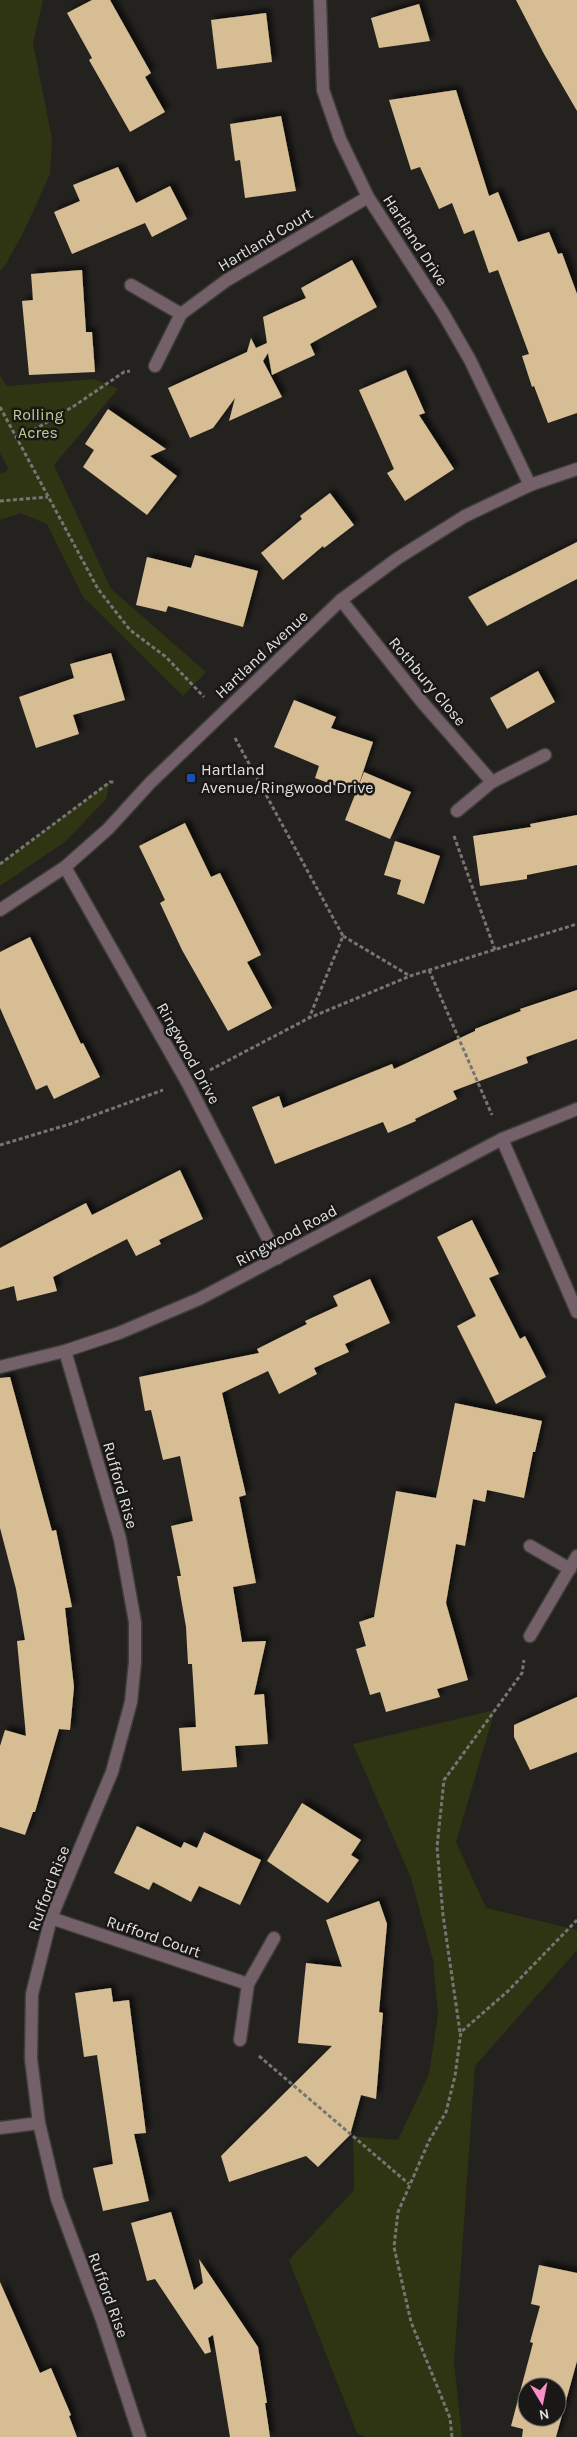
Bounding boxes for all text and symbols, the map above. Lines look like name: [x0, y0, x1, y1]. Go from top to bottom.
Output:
street label: Hartland Drive: [379, 191, 452, 289]
street label: Hartland Court: [214, 204, 316, 275]
park label: Rolling Acres: [13, 405, 63, 442]
street label: Hartland Avenue: [211, 606, 312, 702]
street label: Rothbury Close: [385, 633, 470, 730]
place label: Hartland Avenue/Ringwood Drive: [201, 760, 374, 797]
marker: Hartland Avenue/Ringwood Drive: [185, 772, 197, 784]
street label: Ringwood Drive: [153, 999, 224, 1107]
street label: Ringwood Road: [232, 1201, 340, 1270]
street label: Rufford Rise: [99, 1440, 142, 1531]
street label: Rufford Rise: [24, 1843, 73, 1933]
street label: Rufford Court: [104, 1911, 203, 1961]
street label: Rufford Rise: [84, 2250, 133, 2340]
north arrow: [517, 2377, 567, 2427]
text: N: [538, 2405, 551, 2424]

